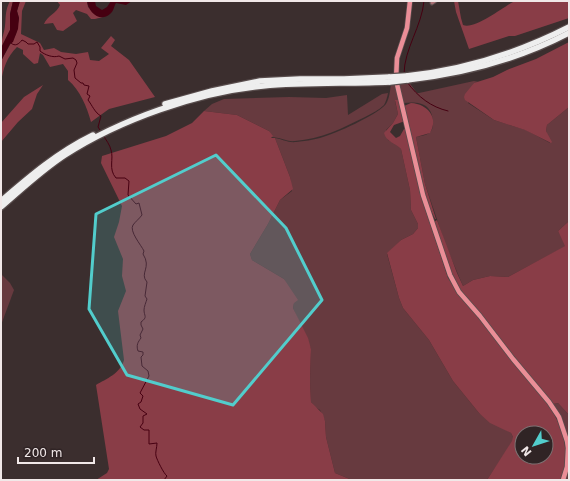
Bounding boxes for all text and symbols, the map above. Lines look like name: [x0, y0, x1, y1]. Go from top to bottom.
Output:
north arrow: [514, 425, 554, 465]
scale bar: [18, 439, 94, 465]
text: N: [519, 443, 535, 459]
text: 200 m: [24, 446, 62, 460]

